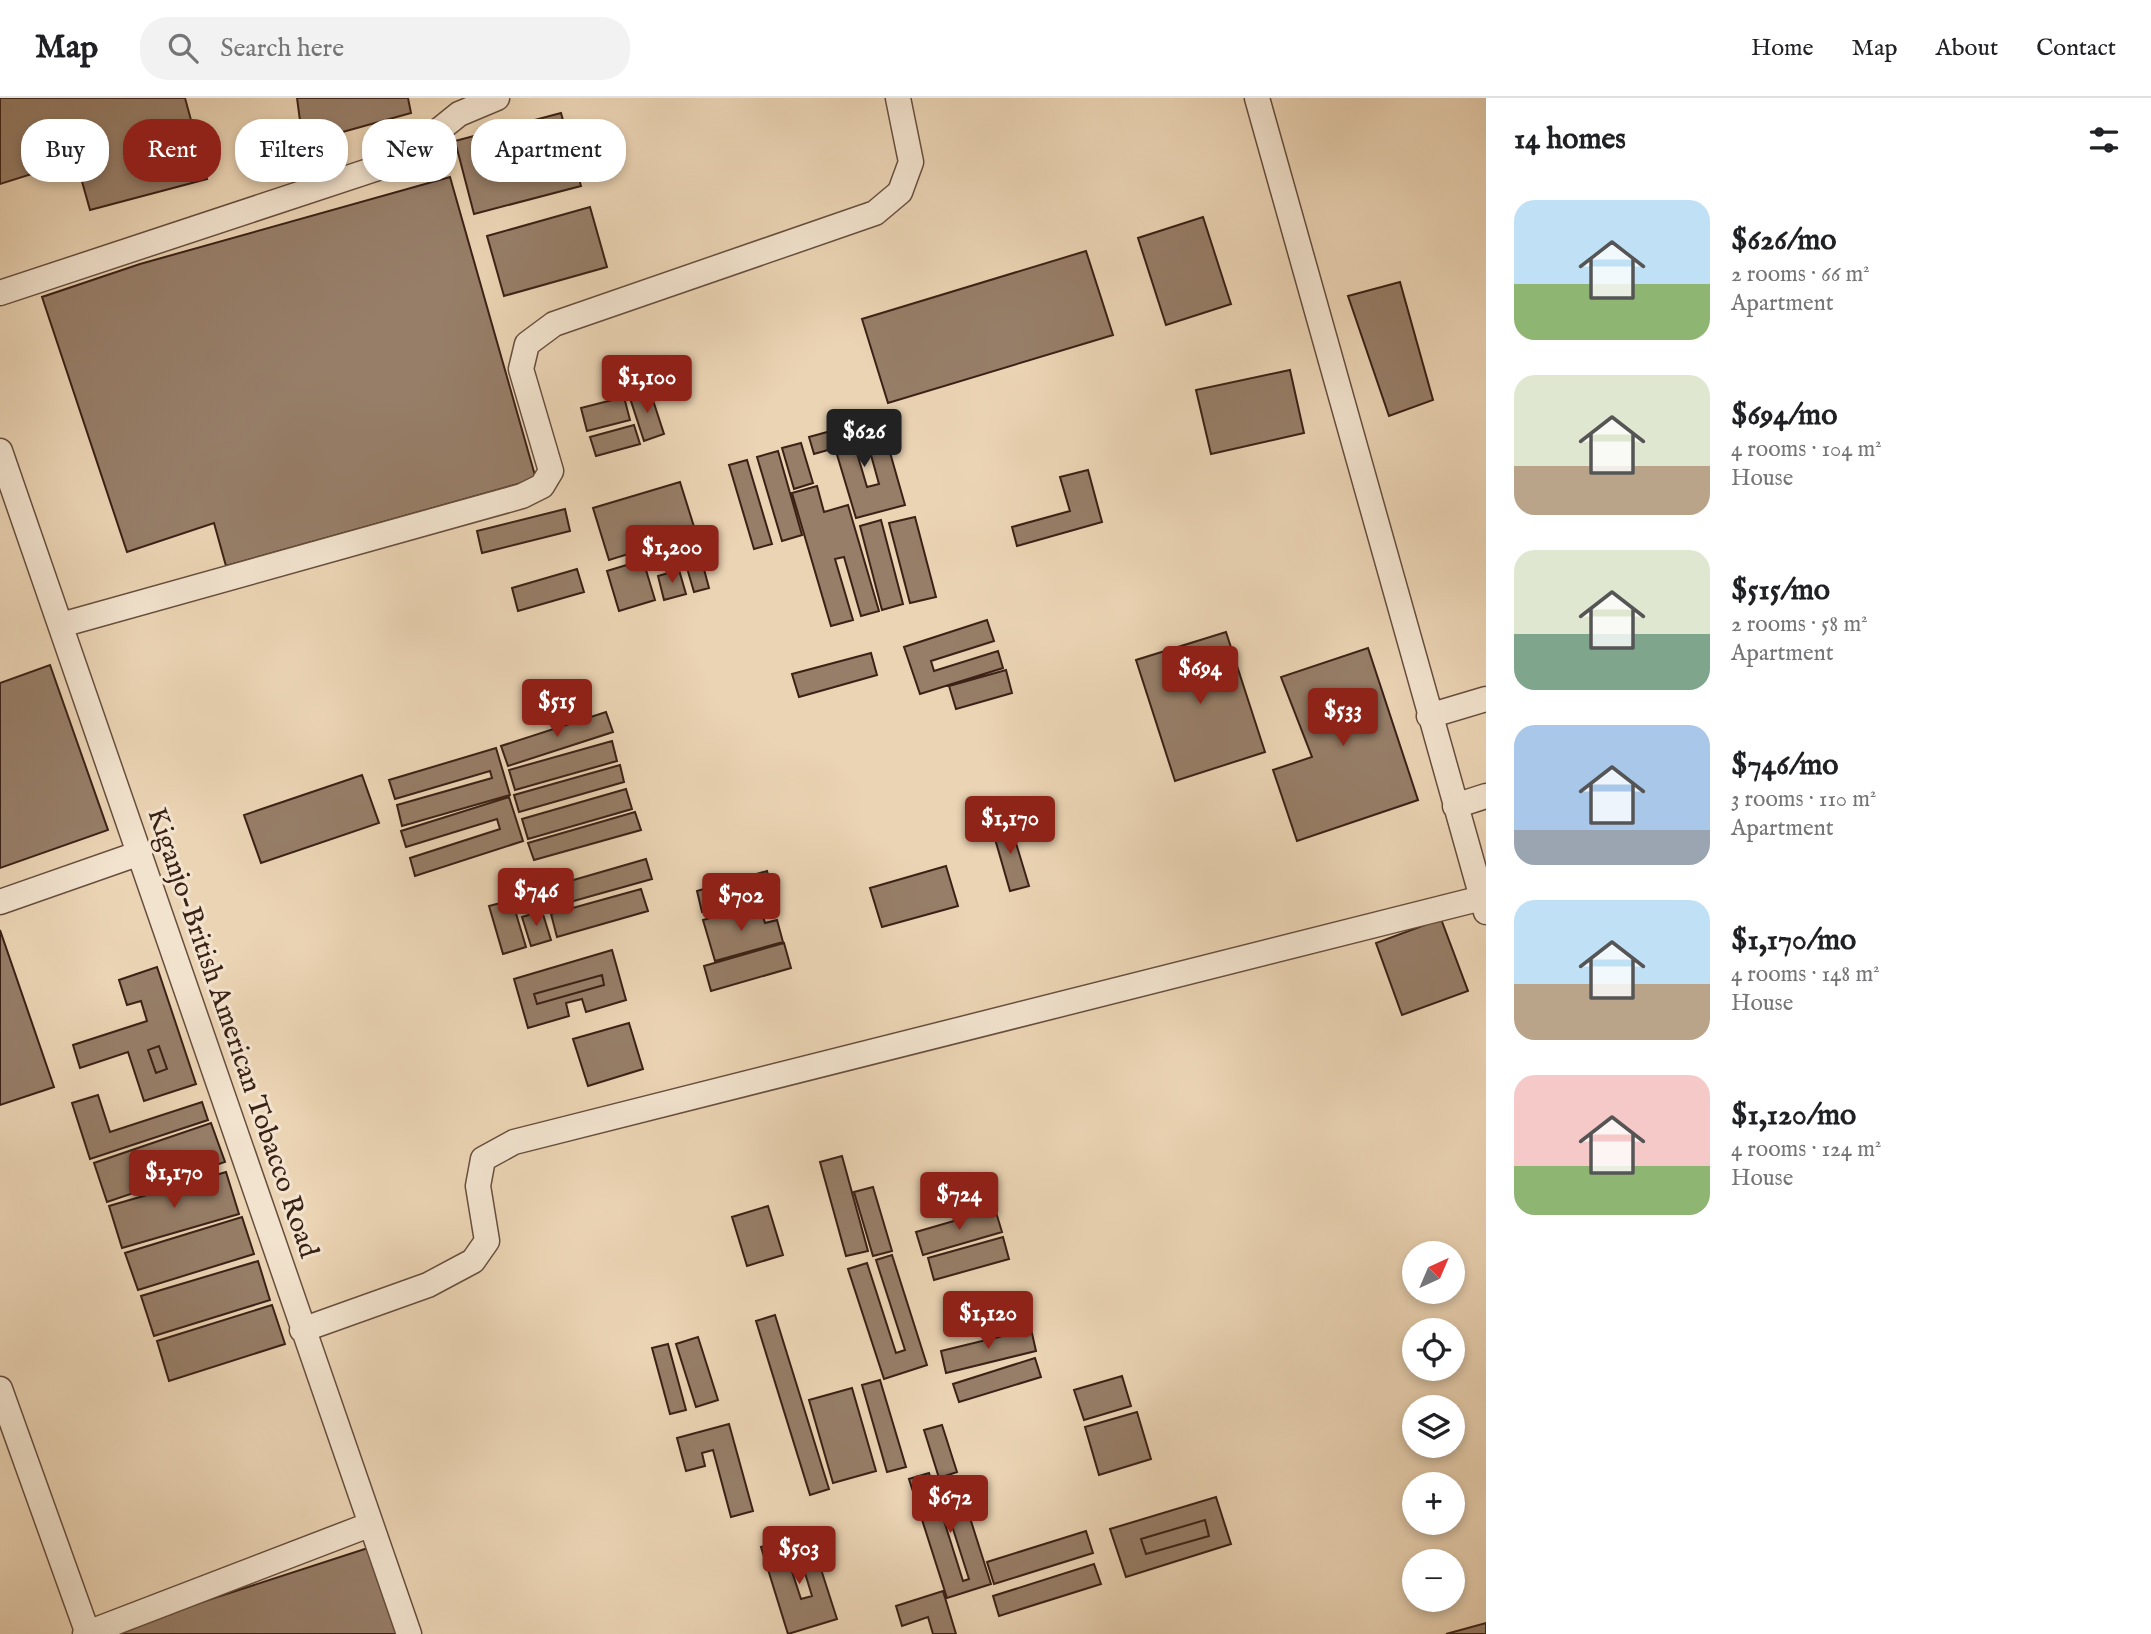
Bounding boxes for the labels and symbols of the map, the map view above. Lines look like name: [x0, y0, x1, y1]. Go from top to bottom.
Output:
pin: $1,100: [590, 356, 704, 415]
pin: $626: [823, 410, 905, 469]
pin: $1,200: [615, 526, 729, 585]
pin: $694: [1159, 646, 1241, 706]
pin: $515: [516, 680, 598, 739]
pin: $533: [1302, 688, 1384, 748]
pin: $1,170: [953, 796, 1067, 856]
street label: Kiganjo-British American Tobacco Road: [138, 803, 326, 1263]
pin: $746: [495, 868, 577, 928]
pin: $702: [700, 874, 782, 933]
pin: $1,170: [117, 1150, 231, 1210]
pin: $724: [918, 1172, 1000, 1232]
north arrow: [1402, 1241, 1465, 1304]
pin: $1,120: [931, 1292, 1045, 1351]
pin: $672: [909, 1476, 991, 1535]
pin: $503: [758, 1526, 840, 1586]

